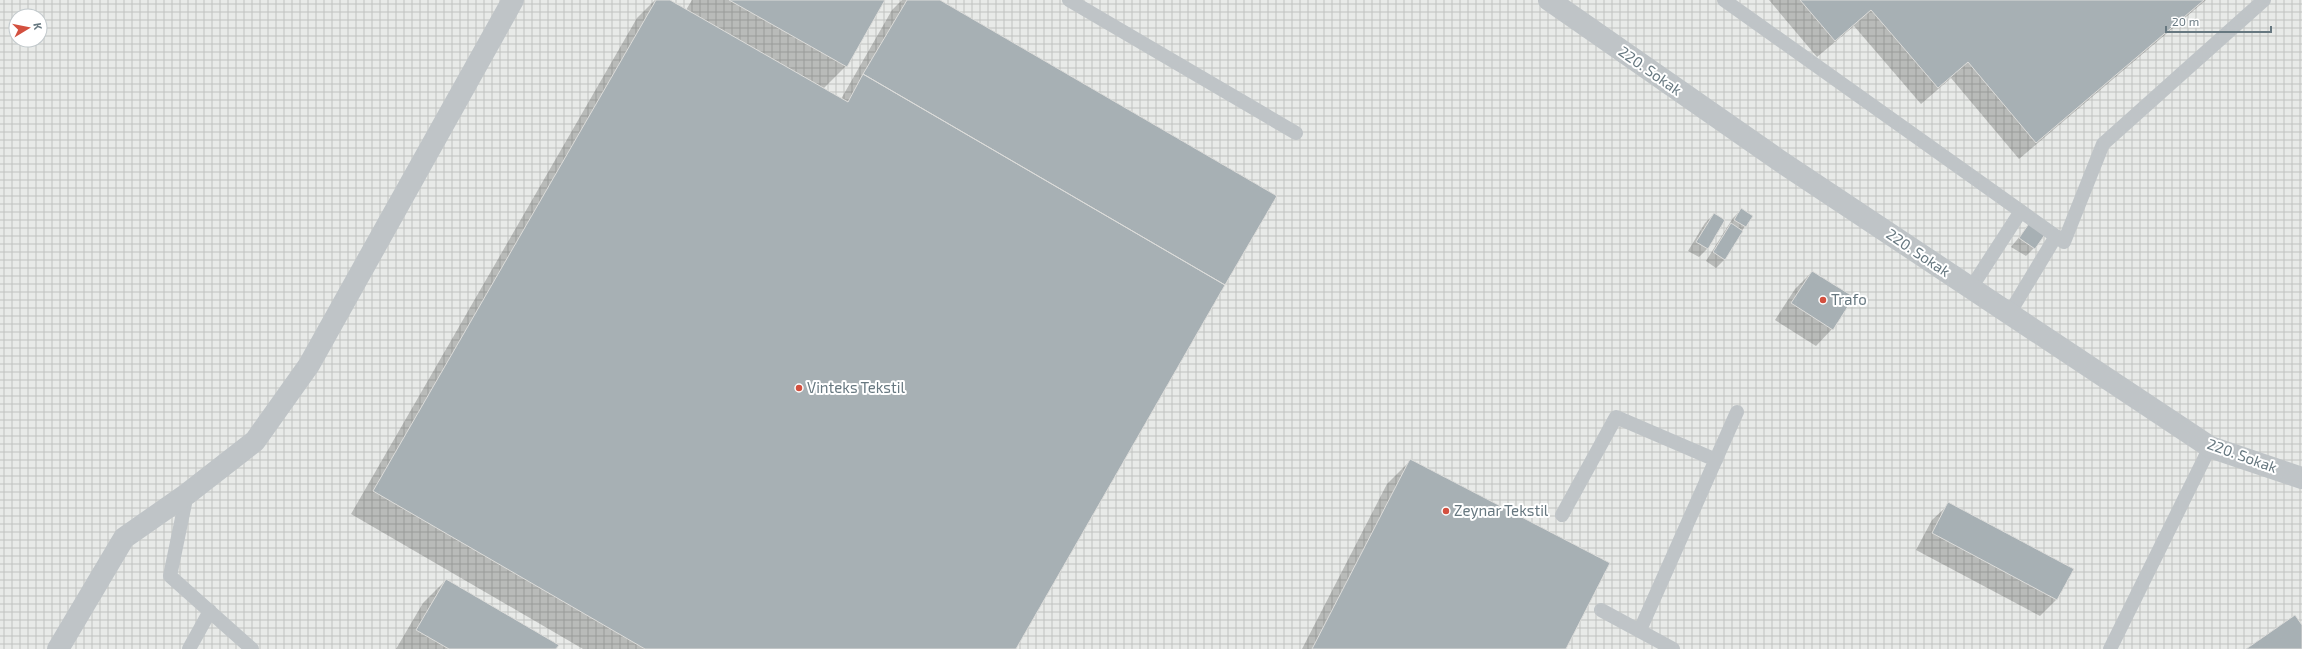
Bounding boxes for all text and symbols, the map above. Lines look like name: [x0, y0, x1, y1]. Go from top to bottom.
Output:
north arrow: [8, 8, 48, 48]
scale bar: [2166, 8, 2271, 34]
text: 20 m: [2172, 14, 2199, 28]
text: K: [31, 22, 45, 31]
street label: 220. Sokak: [1615, 42, 1686, 99]
street label: 220. Sokak: [1883, 224, 1954, 280]
place label: Trafo: [1831, 290, 1867, 308]
marker: Trafo: [1818, 295, 1828, 305]
place label: Vinteks Tekstil: [807, 378, 905, 396]
marker: Vinteks Tekstil: [794, 383, 804, 393]
street label: 220. Sokak: [2205, 434, 2280, 476]
place label: Zeynar Tekstil: [1454, 501, 1549, 519]
marker: Zeynar Tekstil: [1441, 506, 1451, 516]

